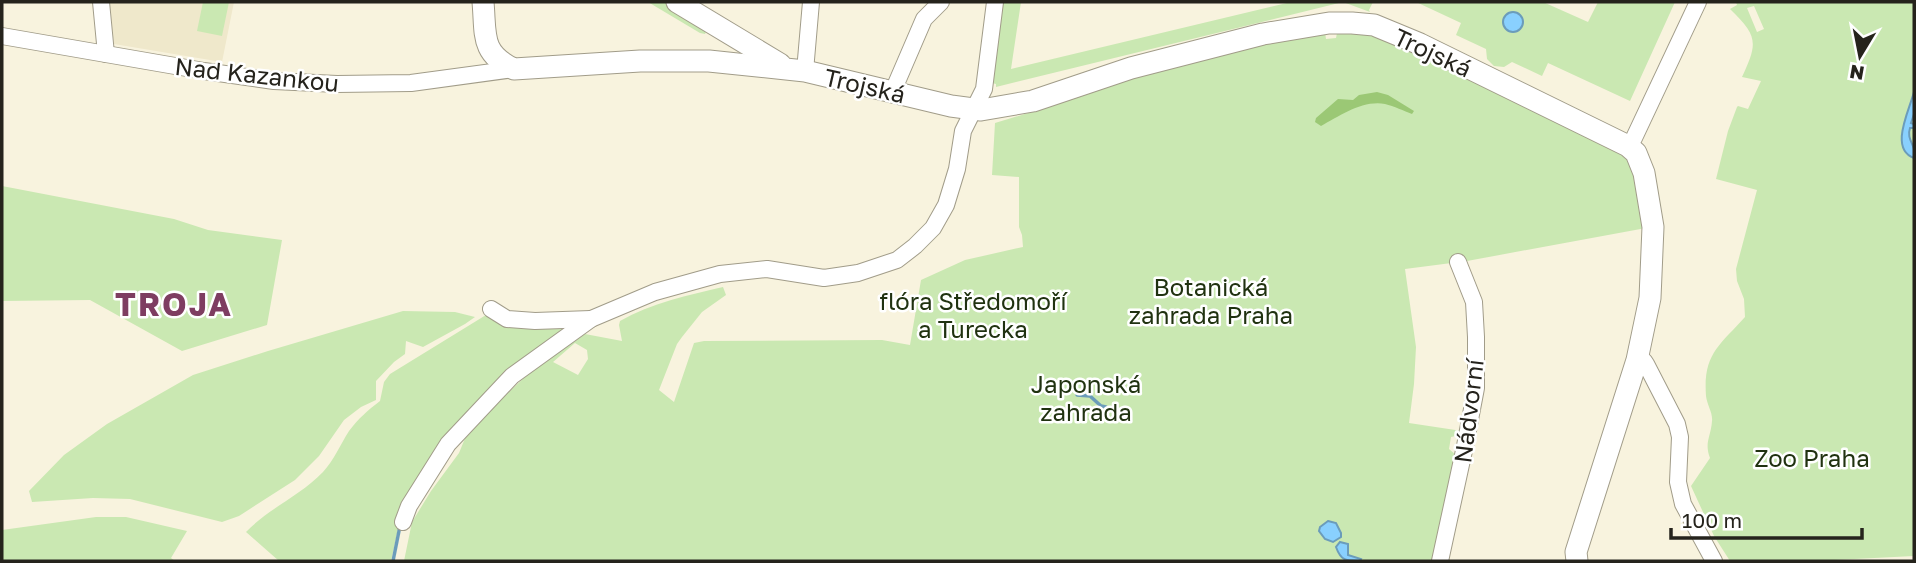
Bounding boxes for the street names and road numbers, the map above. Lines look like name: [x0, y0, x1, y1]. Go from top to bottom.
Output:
street label: Trojská: [1390, 21, 1476, 83]
street label: Nad Kazankou: [173, 51, 341, 97]
street label: Trojská: [822, 62, 908, 108]
street label: Nádvorní: [1447, 356, 1489, 465]

